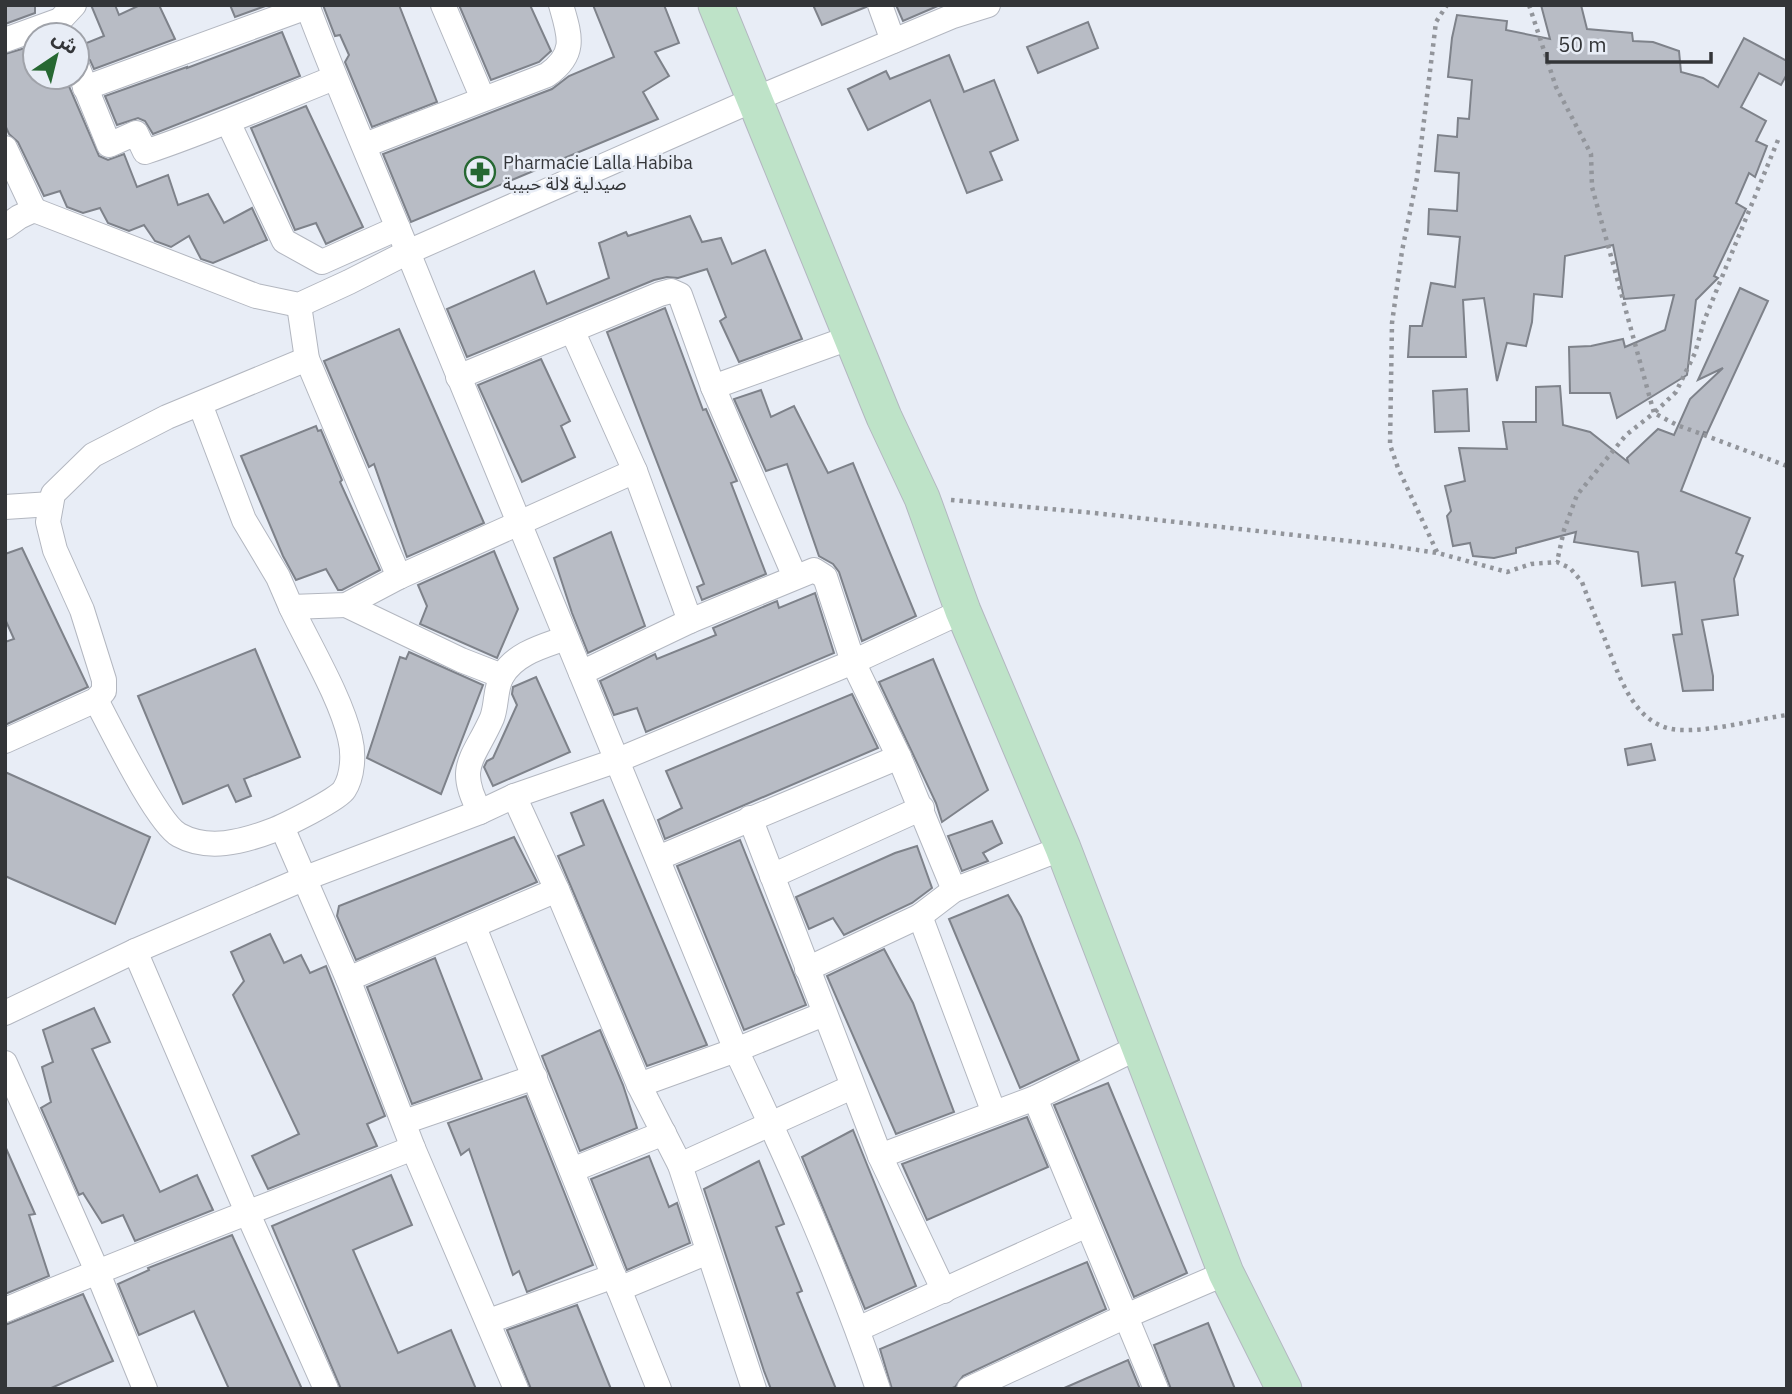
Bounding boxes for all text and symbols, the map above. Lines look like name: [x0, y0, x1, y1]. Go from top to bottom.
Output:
north arrow: [21, 21, 91, 91]
scale bar: [1547, 21, 1712, 65]
text: ش: [48, 25, 83, 59]
text: 50 m: [1558, 30, 1607, 58]
place label: Pharmacie Lalla Habiba صيدلية لالة حبيبة: [503, 151, 693, 195]
pharmacy icon: Pharmacie Lalla Habiba صيدلية لالة حبيبة: [463, 155, 497, 189]

